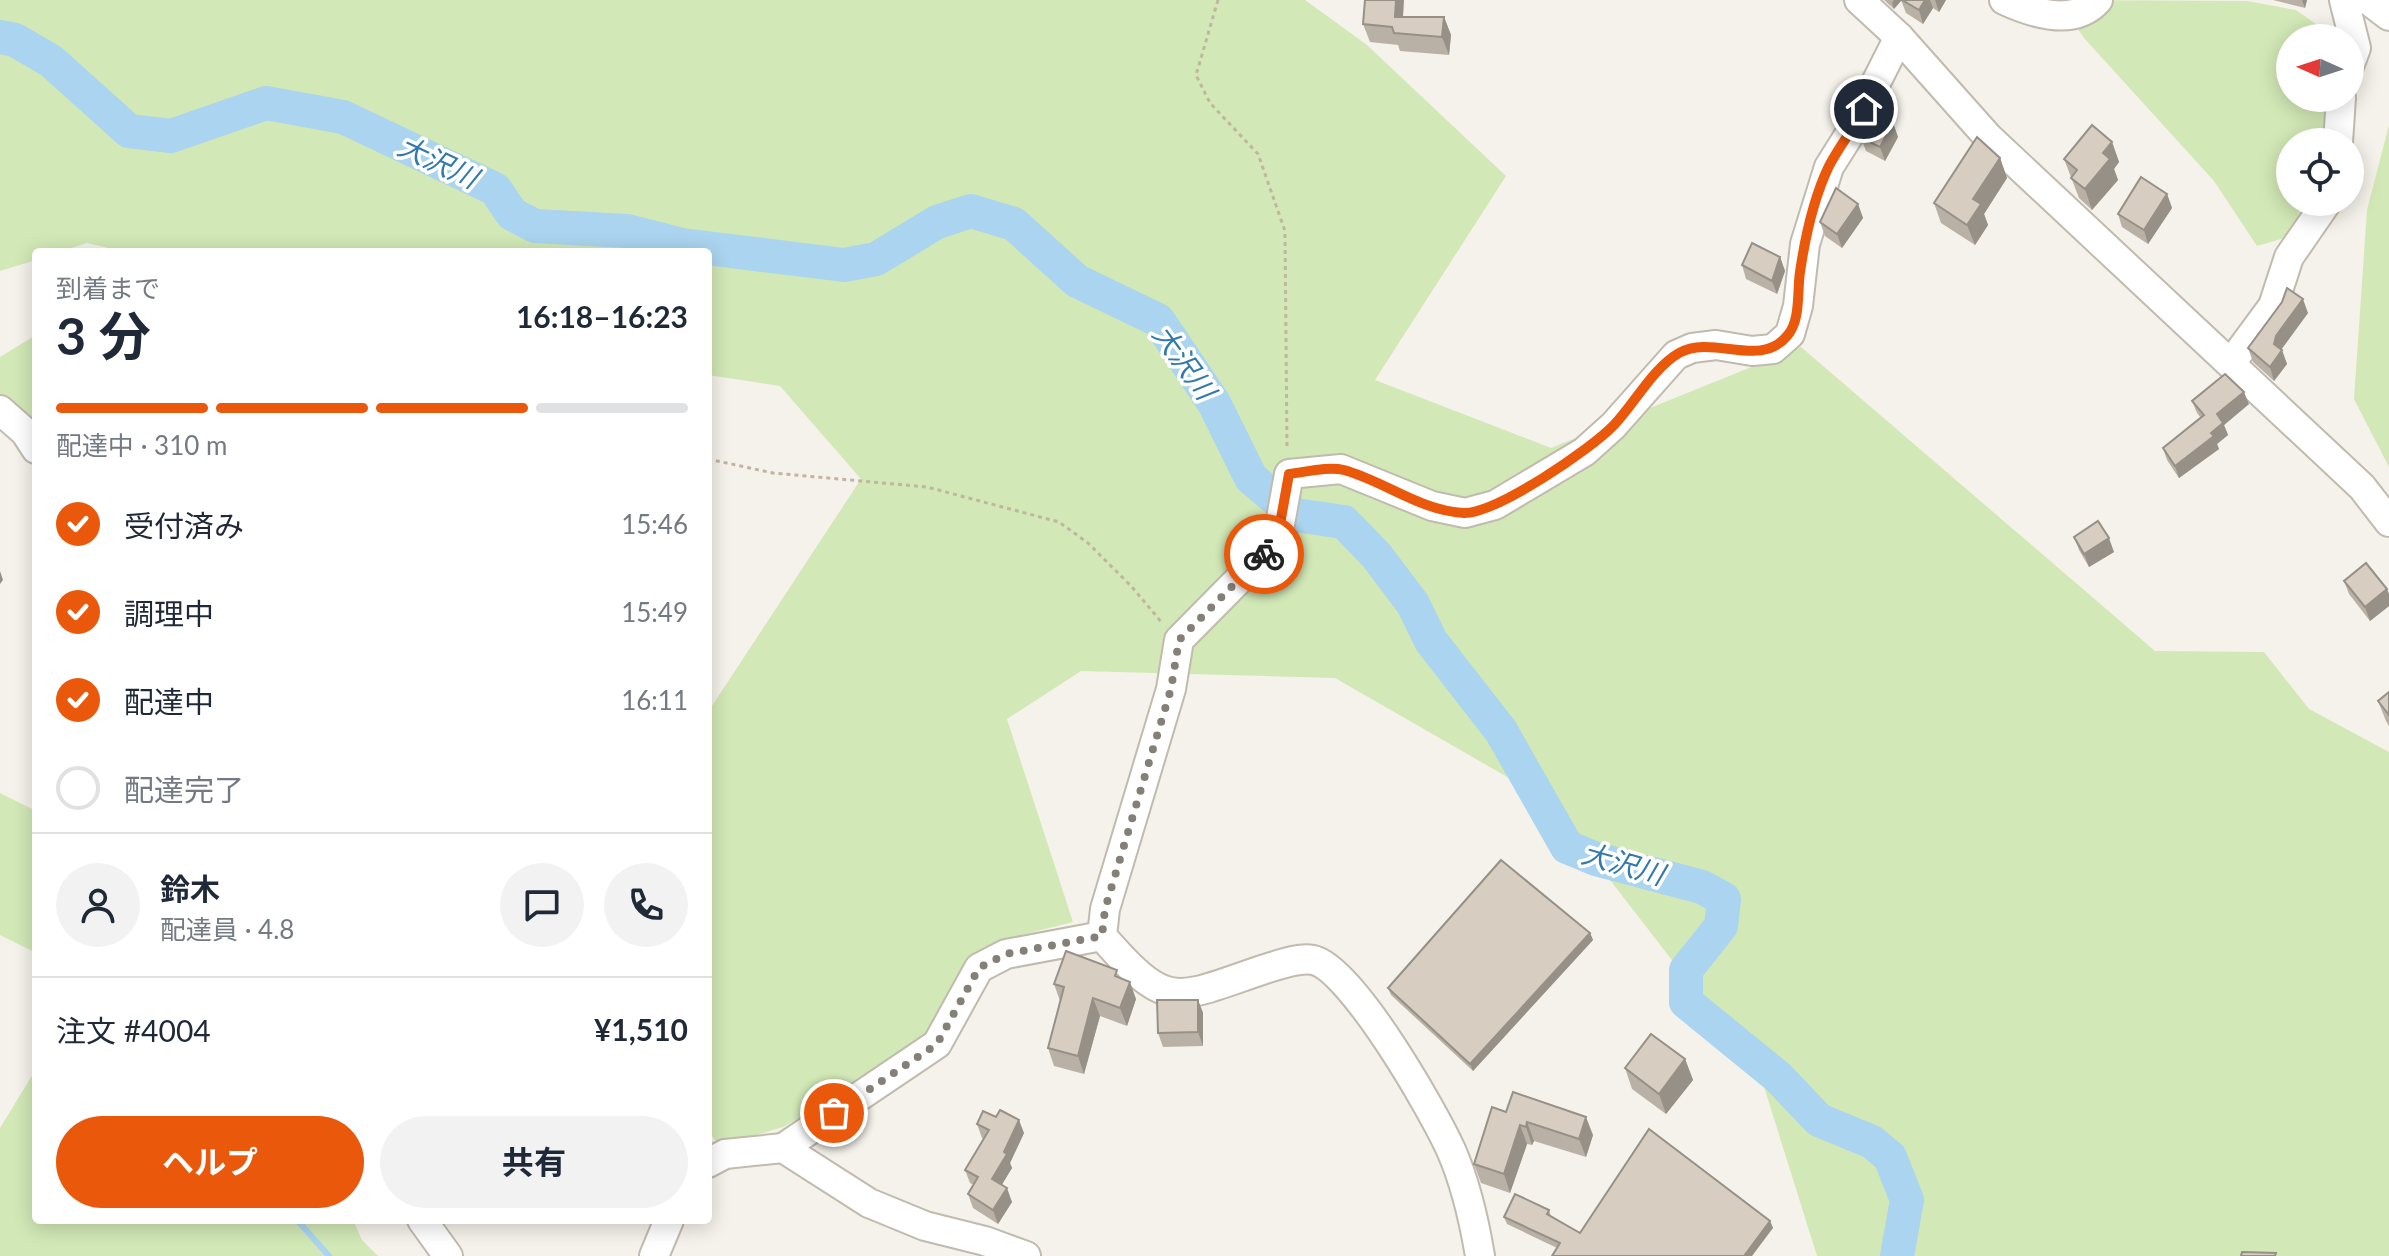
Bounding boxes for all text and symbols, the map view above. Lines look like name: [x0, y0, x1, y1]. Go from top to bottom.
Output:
north arrow: [2276, 24, 2364, 112]
map controls: [2276, 24, 2364, 216]
pin: [1830, 75, 1898, 143]
icon: home: [1842, 87, 1886, 131]
water label: 大沢川: [393, 128, 486, 196]
button: locate: [2276, 128, 2364, 216]
text: 到着まで: [56, 272, 160, 304]
text: 16:18–16:23: [516, 298, 688, 334]
text: 3 分: [56, 304, 151, 366]
water label: 大沢川: [1146, 317, 1225, 408]
text: 配達中 · 310 m: [56, 429, 227, 461]
icon: check: [56, 502, 100, 546]
text: 受付済み: [124, 507, 244, 543]
text: 15:46: [621, 508, 688, 540]
courier: [1224, 514, 1304, 594]
icon: bike: [1242, 532, 1286, 576]
icon: check: [56, 590, 100, 634]
text: 調理中: [124, 595, 214, 631]
text: 15:49: [621, 596, 688, 628]
icon: check: [56, 678, 100, 722]
text: 配達中: [124, 683, 214, 719]
text: 16:11: [621, 684, 688, 716]
text: 配達完了: [124, 771, 244, 807]
water label: 大沢川: [1578, 835, 1671, 892]
button: person: [56, 863, 140, 947]
button: chat: [500, 863, 584, 947]
button: phone: [604, 863, 688, 947]
text: 鈴木: [160, 870, 220, 906]
text: 配達員 · 4.8: [160, 913, 294, 945]
text: ¥1,510: [594, 1011, 688, 1047]
text: 注文 #4004: [56, 1012, 211, 1048]
pin: [800, 1079, 868, 1147]
icon: bag: [812, 1091, 856, 1135]
button: ヘルプ: [56, 1116, 364, 1208]
button: 共有: [380, 1116, 688, 1208]

